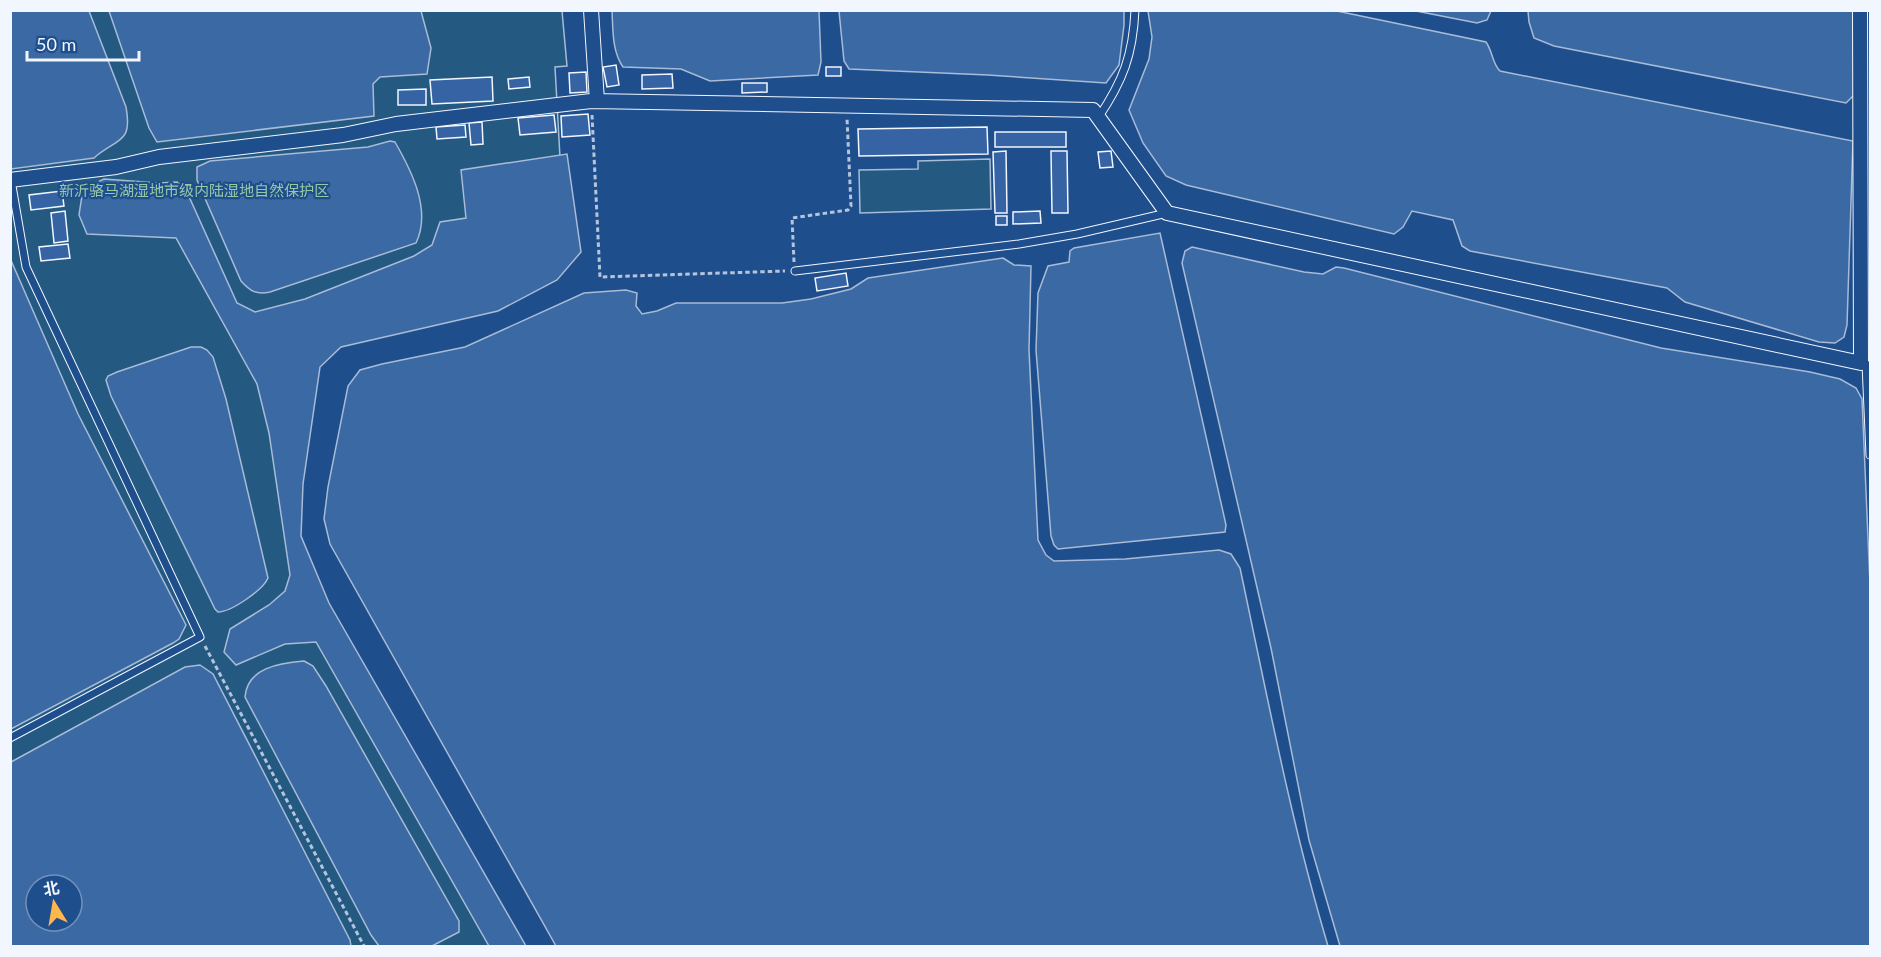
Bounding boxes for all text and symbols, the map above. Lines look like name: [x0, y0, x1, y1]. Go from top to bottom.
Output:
scale bar: [27, 24, 140, 62]
text: 50 m: [36, 33, 76, 55]
park label: 新沂骆马湖湿地市级内陆湿地自然保护区: [59, 181, 329, 199]
north arrow: [24, 873, 84, 933]
text: 北: [41, 877, 61, 899]

